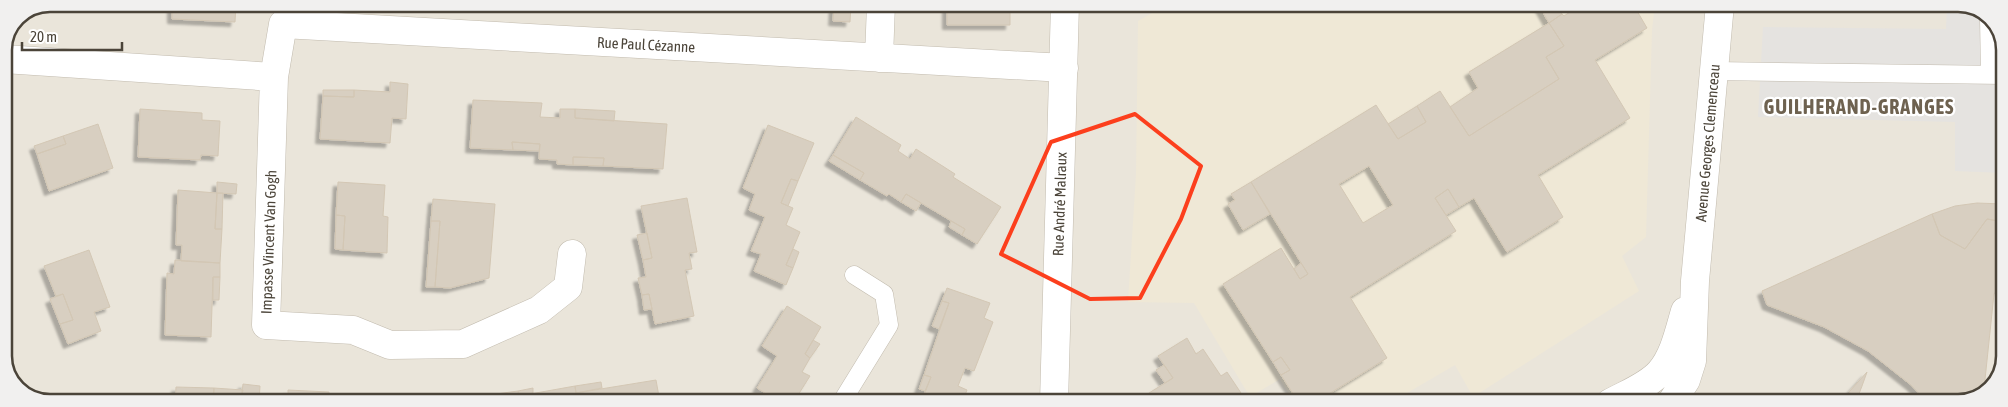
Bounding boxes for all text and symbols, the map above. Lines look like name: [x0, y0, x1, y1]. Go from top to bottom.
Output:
scale bar: [22, 20, 122, 52]
text: 20 m: [30, 28, 57, 45]
street label: Rue Paul Cézanne: [597, 33, 696, 56]
street label: Avenue Georges Clemenceau: [1692, 63, 1723, 223]
district label: GUILHERAND-GRANGES: [1764, 95, 1954, 118]
street label: Rue André Malraux: [1049, 152, 1070, 256]
street label: Impasse Vincent Van Gogh: [257, 170, 280, 314]

